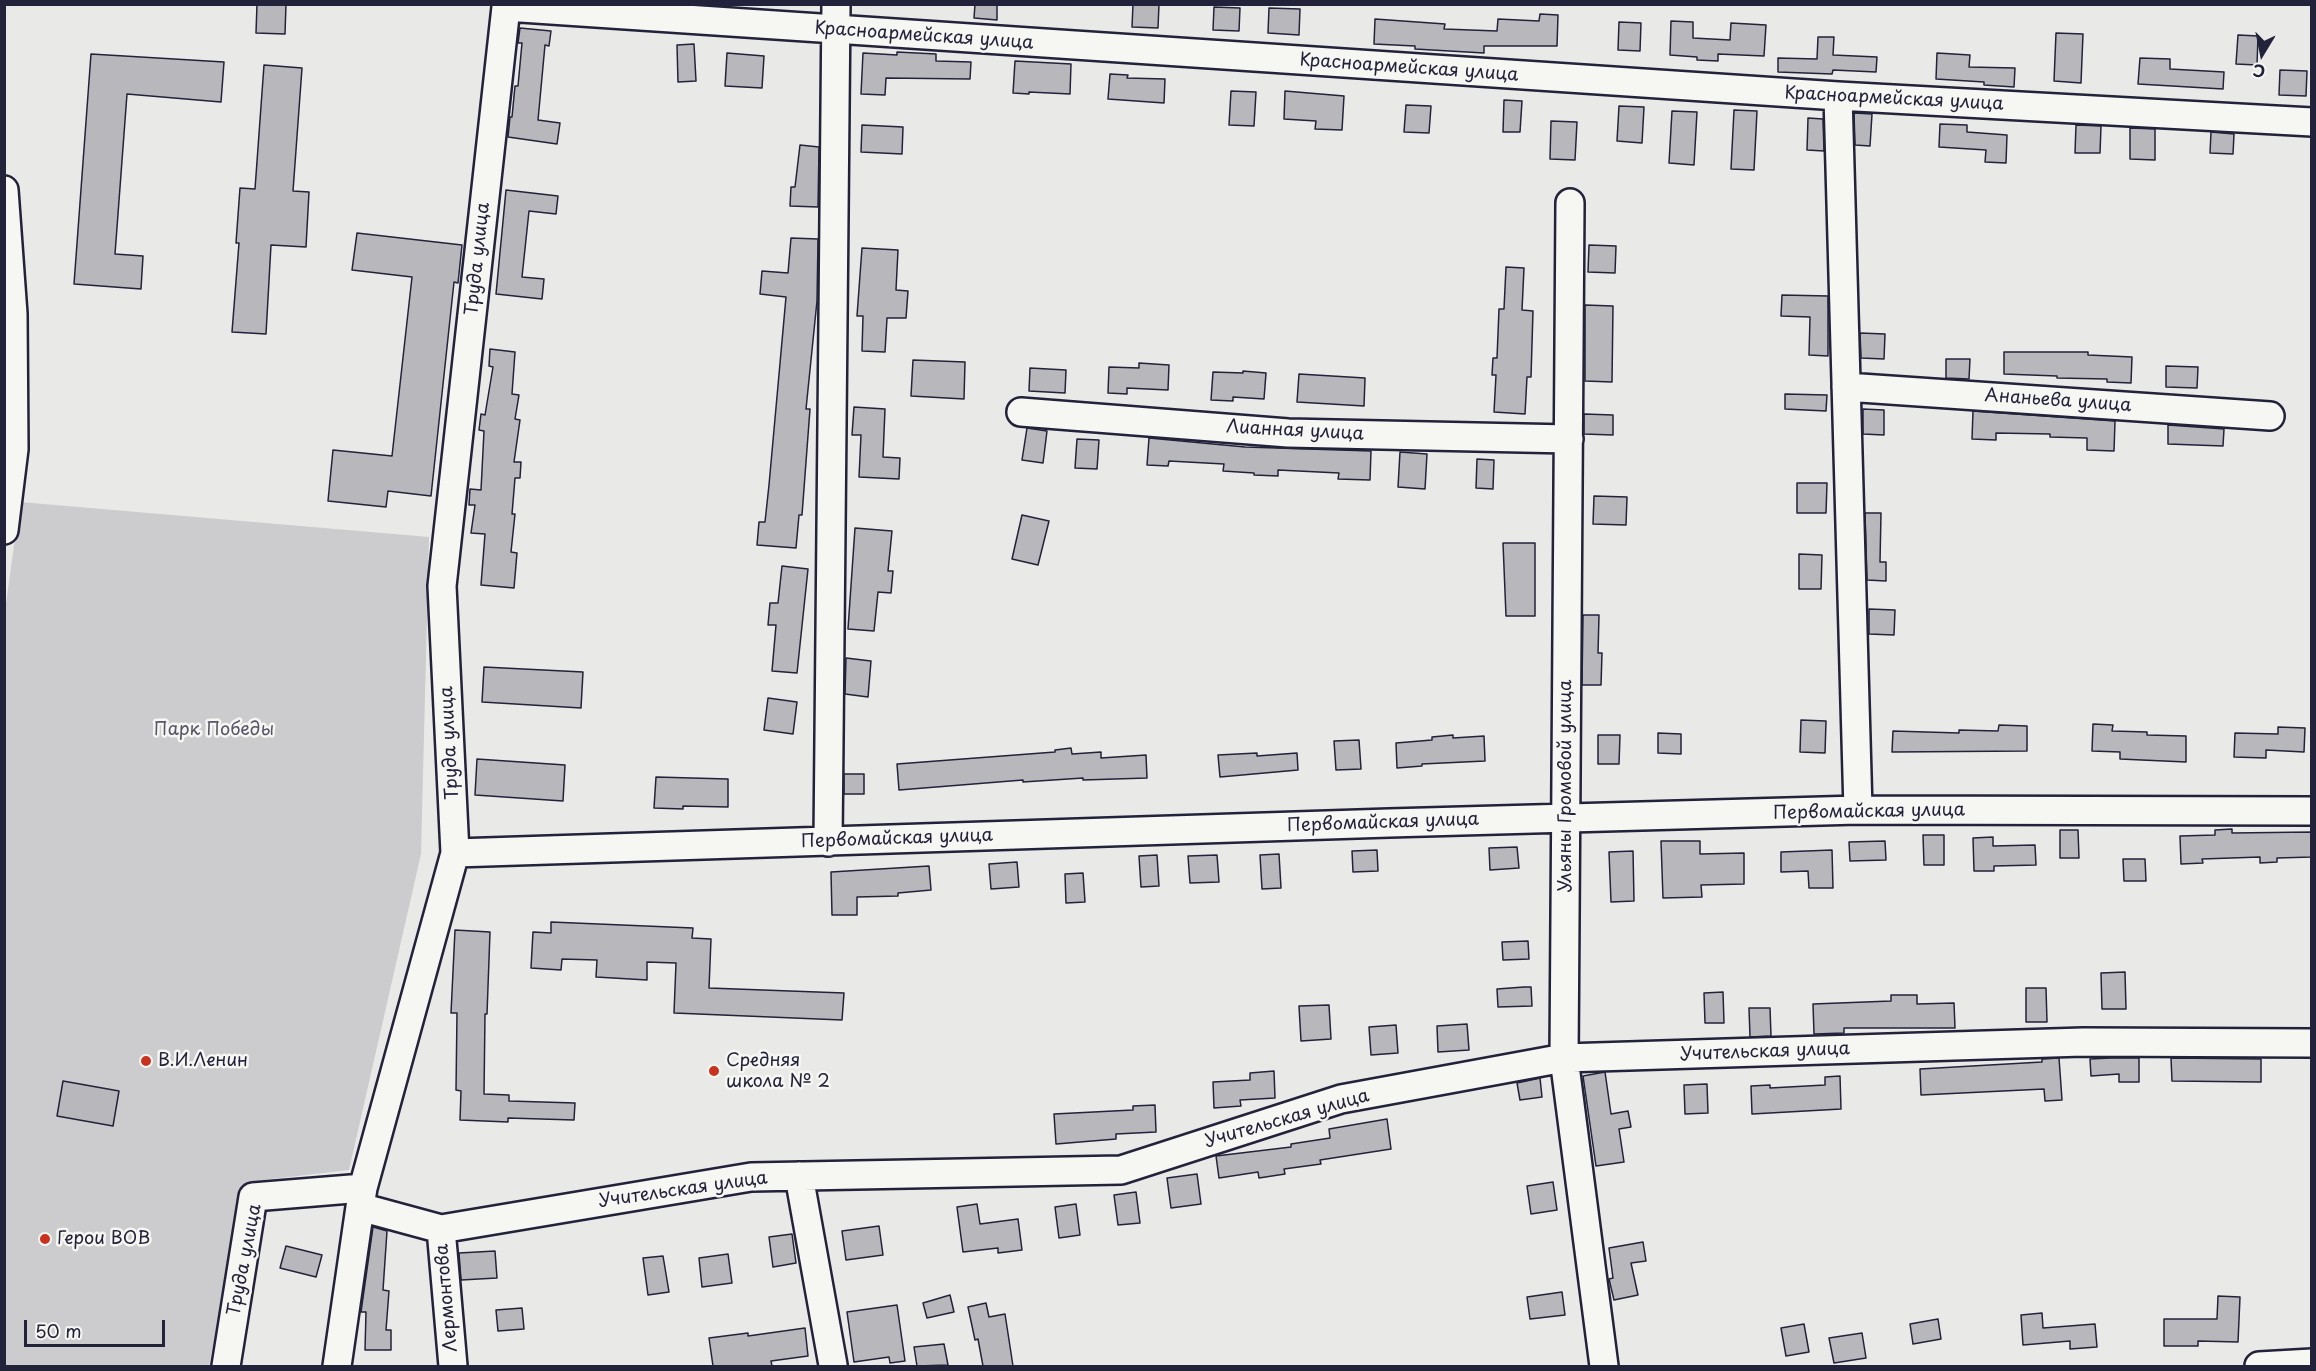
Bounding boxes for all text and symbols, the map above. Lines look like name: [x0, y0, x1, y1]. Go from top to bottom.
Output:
street label: Красноармейская улица: [814, 18, 1034, 54]
north arrow: [2232, 24, 2292, 84]
street label: Красноармейская улица: [1299, 50, 1519, 86]
text: С: [2251, 59, 2267, 85]
street label: Красноармейская улица: [1784, 82, 2004, 116]
street label: Труда улица: [461, 201, 495, 317]
street label: Ананьева улица: [1984, 385, 2132, 417]
street label: Лианная улица: [1226, 417, 1364, 445]
street label: Ульяны Громовой улица: [1555, 680, 1577, 892]
street label: Труда улица: [436, 686, 464, 800]
park label: Парк Победы: [154, 719, 274, 741]
street label: Первомайская улица: [1773, 800, 1965, 824]
street label: Первомайская улица: [1287, 809, 1479, 837]
street label: Первомайская улица: [801, 825, 993, 853]
street label: Учительская улица: [1680, 1038, 1850, 1066]
place label: В.И.Ленин: [158, 1050, 248, 1072]
place label: Средняя школа № 2: [726, 1050, 830, 1092]
marker: В.И.Ленин: [139, 1054, 153, 1068]
marker: Средняя школа № 2: [707, 1064, 721, 1078]
street label: Учительская улица: [1202, 1085, 1372, 1153]
street label: Учительская улица: [597, 1167, 769, 1213]
street label: Труда улица: [224, 1202, 266, 1318]
place label: Герои ВОВ: [57, 1228, 150, 1250]
marker: Герои ВОВ: [38, 1232, 52, 1246]
street label: Лермонтова: [432, 1243, 462, 1353]
scale bar: [27, 1308, 168, 1346]
text: 50 m: [35, 1317, 82, 1344]

